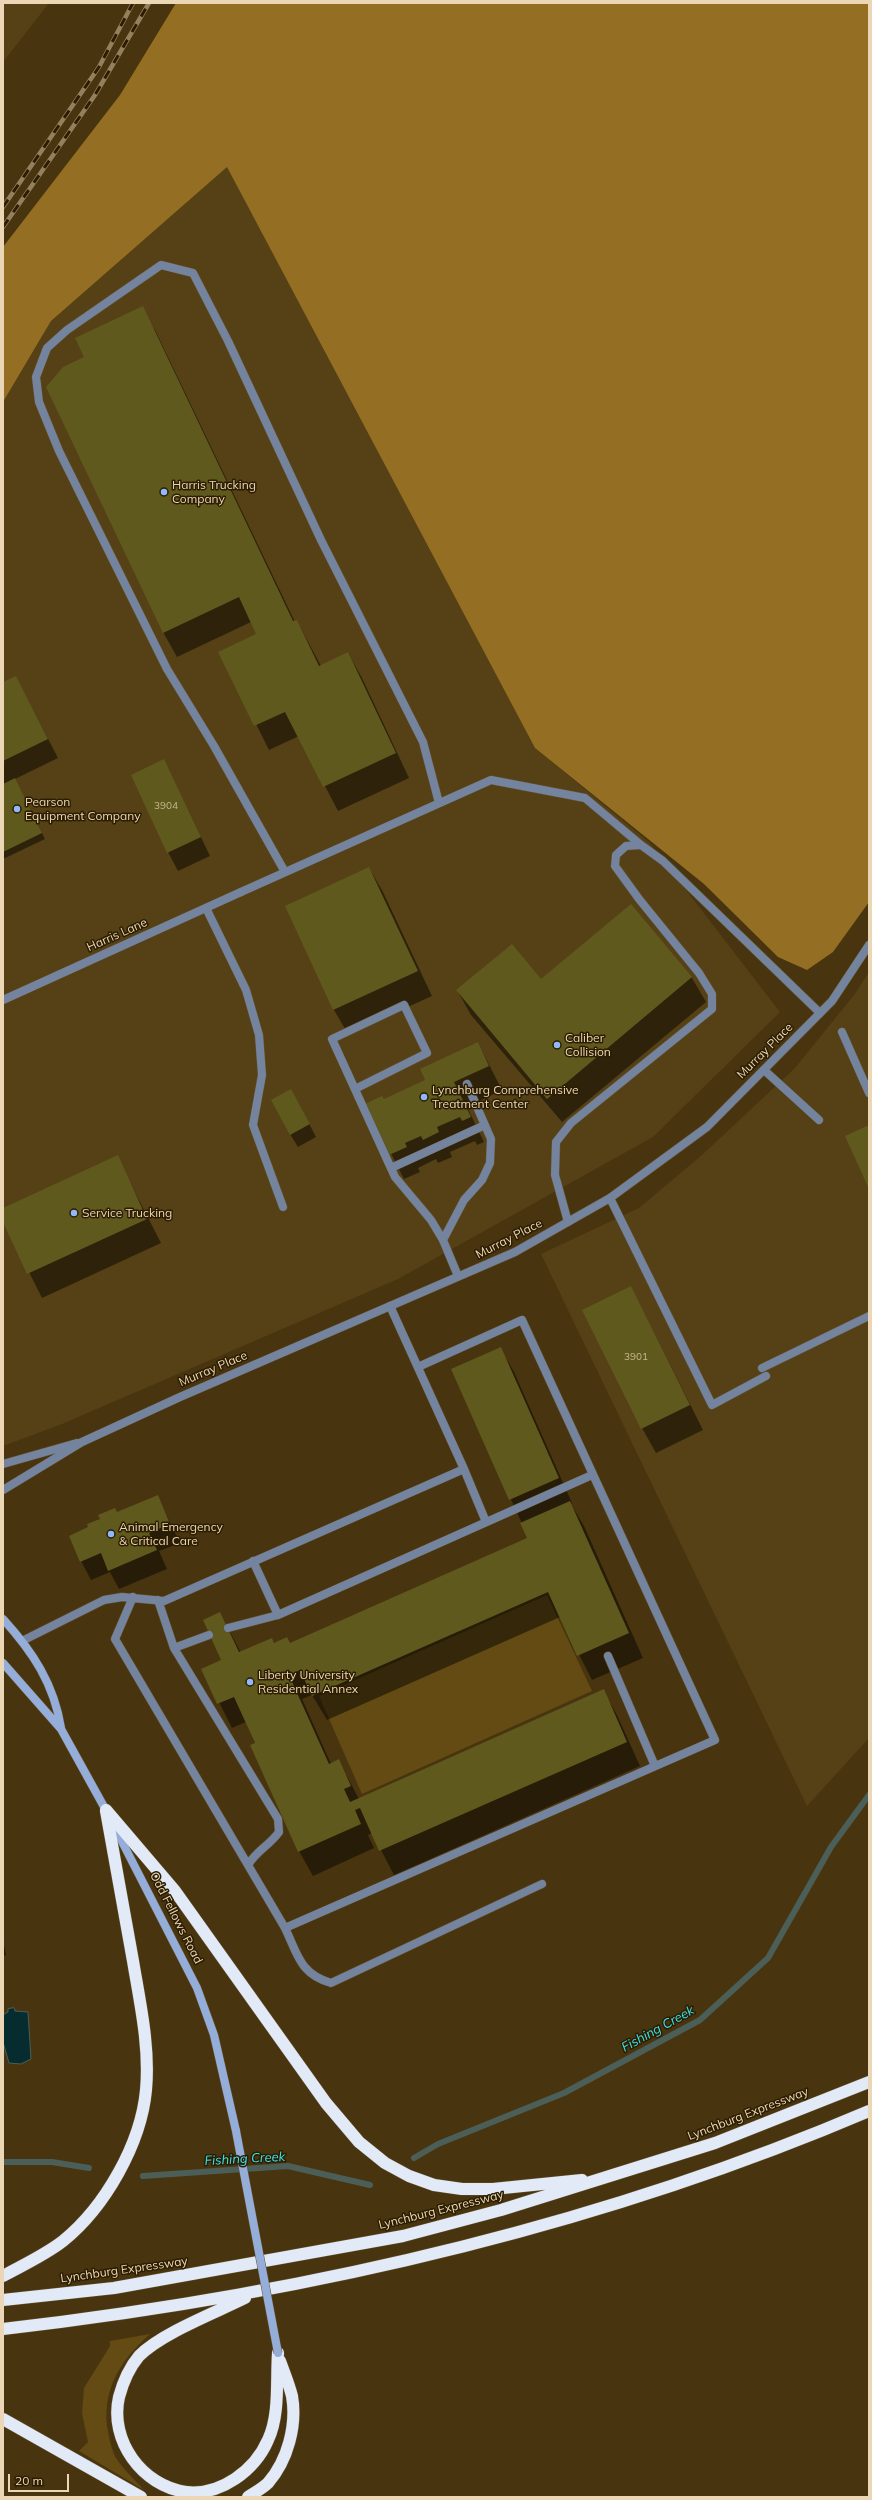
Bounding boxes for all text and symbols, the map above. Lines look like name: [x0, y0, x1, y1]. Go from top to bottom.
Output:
place label: Harris Trucking Company: [172, 478, 256, 506]
marker: Harris Trucking Company: [159, 487, 169, 497]
place label: Pearson Equipment Company: [25, 795, 141, 823]
house number: 3904: [154, 800, 178, 812]
marker: Pearson Equipment Company: [12, 804, 22, 814]
street label: Harris Lane: [85, 915, 149, 955]
street label: Murray Place: [734, 1020, 796, 1082]
place label: Caliber Collision: [565, 1031, 611, 1059]
marker: Caliber Collision: [552, 1040, 562, 1050]
place label: Lynchburg Comprehensive Treatment Center: [432, 1083, 579, 1111]
marker: Lynchburg Comprehensive Treatment Center: [419, 1092, 429, 1102]
place label: Service Trucking: [82, 1206, 172, 1220]
marker: Service Trucking: [69, 1208, 79, 1218]
street label: Murray Place: [473, 1216, 545, 1262]
street label: Murray Place: [177, 1348, 249, 1390]
house number: 3901: [624, 1351, 648, 1363]
place label: Animal Emergency & Critical Care: [119, 1520, 223, 1548]
marker: Animal Emergency & Critical Care: [106, 1529, 116, 1539]
place label: Liberty University Residential Annex: [258, 1668, 358, 1696]
marker: Liberty University Residential Annex: [245, 1677, 255, 1687]
street label: Odd Fellows Road: [147, 1870, 205, 1966]
water label: Fishing Creek: [619, 2003, 697, 2055]
street label: Lynchburg Expressway: [686, 2084, 810, 2144]
water label: Fishing Creek: [204, 2149, 286, 2169]
street label: Lynchburg Expressway: [377, 2187, 505, 2233]
street label: Lynchburg Expressway: [59, 2254, 189, 2286]
scale bar: [10, 2466, 71, 2492]
text: 20 m: [15, 2473, 43, 2488]

